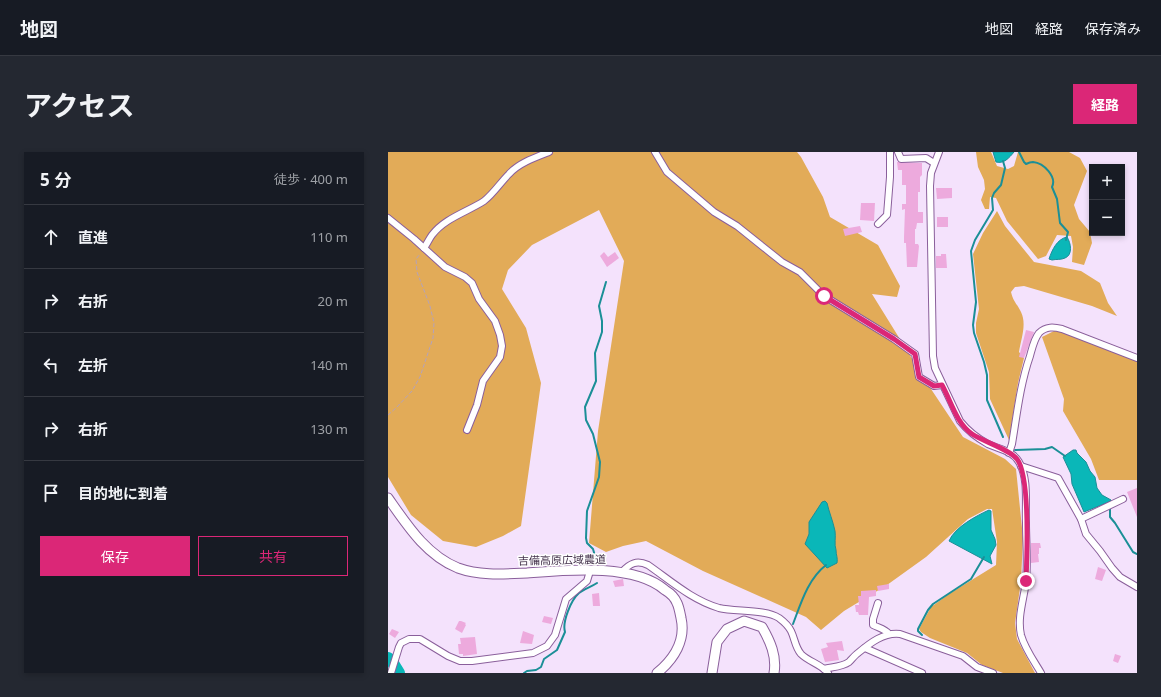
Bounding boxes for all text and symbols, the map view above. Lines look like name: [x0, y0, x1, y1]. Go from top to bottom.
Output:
text: 地図: [20, 16, 58, 42]
text: 地図: [985, 19, 1013, 38]
text: 経路: [1035, 19, 1063, 38]
text: 保存済み: [1085, 19, 1141, 38]
button: 経路: [1073, 84, 1137, 124]
text: アクセス: [24, 86, 135, 124]
map controls: [1089, 164, 1125, 236]
button: +: [1089, 164, 1125, 200]
text: 5 分: [40, 168, 71, 191]
text: 徒歩 · 400 m: [274, 170, 348, 188]
button: −: [1089, 200, 1125, 236]
icon: ahead: [40, 226, 62, 248]
text: 直進: [78, 227, 108, 247]
text: 110 m: [310, 228, 348, 246]
route start: [815, 287, 833, 305]
icon: right: [40, 290, 62, 312]
text: 右折: [78, 291, 108, 311]
text: 20 m: [318, 292, 348, 310]
icon: left: [40, 354, 62, 376]
text: 左折: [78, 355, 108, 375]
text: 140 m: [310, 356, 348, 374]
icon: right: [40, 418, 62, 440]
text: 右折: [78, 419, 108, 439]
text: 130 m: [310, 420, 348, 438]
icon: arrive: [40, 482, 62, 504]
text: 目的地に到着: [78, 483, 168, 503]
button: 保存: [40, 536, 190, 576]
button: 共有: [198, 536, 348, 576]
street label: 吉備高原広域農道: [518, 551, 606, 568]
route end: [1017, 572, 1035, 590]

